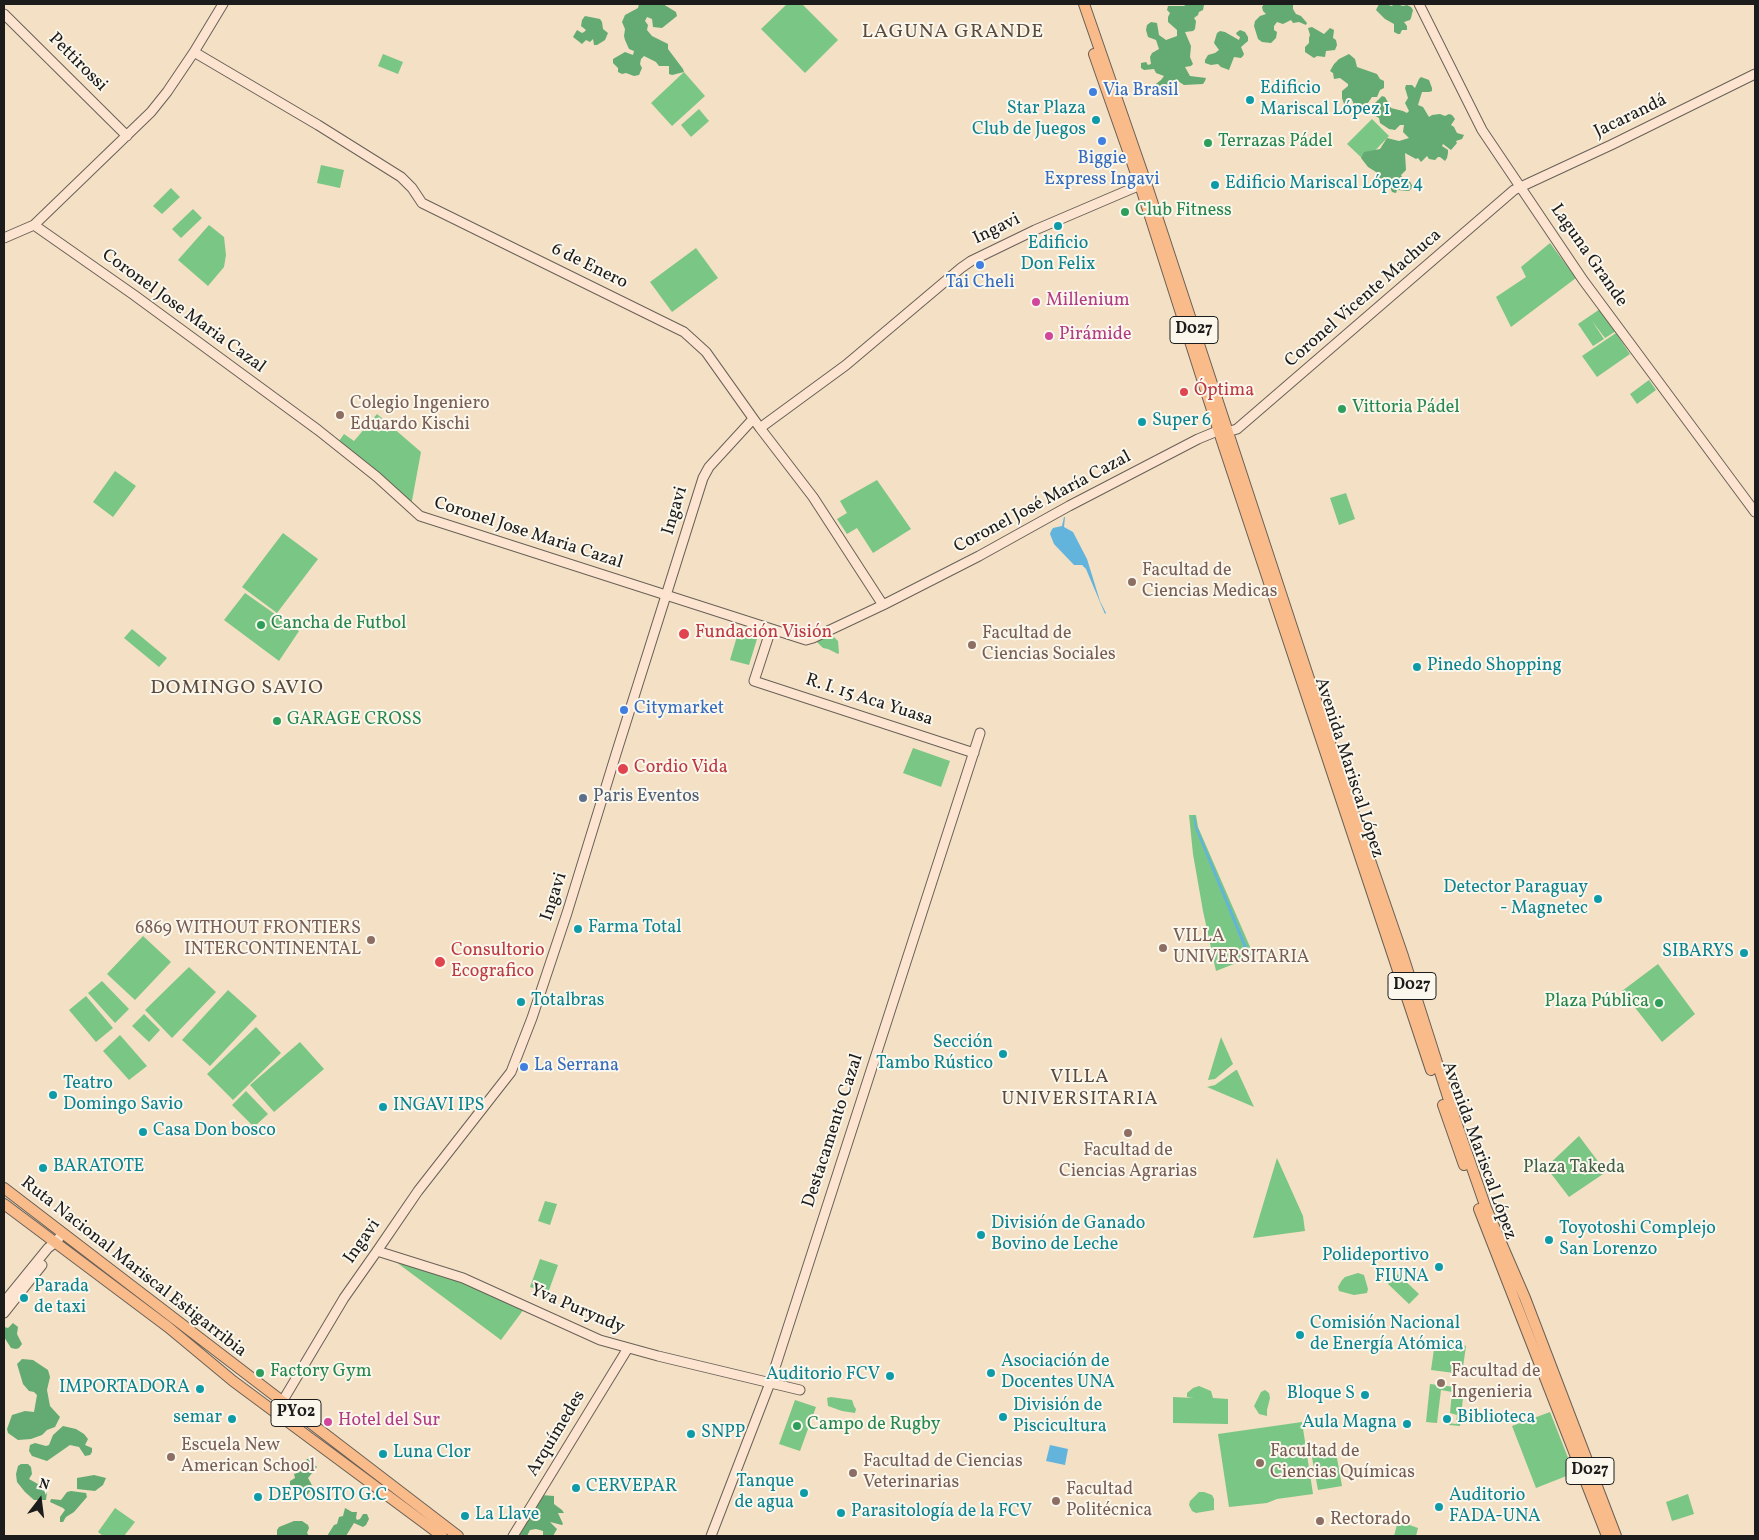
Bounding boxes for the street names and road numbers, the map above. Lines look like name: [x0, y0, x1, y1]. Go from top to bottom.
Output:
street label: Pettirossi: [43, 29, 111, 97]
street label: Jacarandá: [1591, 90, 1671, 144]
street label: Laguna Grande: [1545, 200, 1631, 312]
street label: Ingavi: [970, 209, 1024, 251]
street label: Coronel Vicente Machuca: [1281, 225, 1447, 373]
street label: 6 de Enero: [547, 239, 631, 295]
street label: Coronel Jose Maria Cazal: [97, 245, 269, 379]
road number: D027: [1170, 316, 1218, 344]
street label: Coronel José María Cazal: [951, 447, 1135, 559]
street label: Ingavi: [658, 484, 694, 538]
street label: Coronel Jose Maria Cazal: [431, 493, 625, 575]
street label: R. I. 15 Aca Yuasa: [803, 670, 935, 732]
street label: Avenida Mariscal López: [1309, 675, 1387, 861]
street label: Ingavi: [537, 870, 573, 924]
road number: D027: [1388, 972, 1436, 999]
street label: Destacamento Cazal: [799, 1051, 869, 1211]
street label: Avenida Mariscal López: [1436, 1059, 1520, 1243]
street label: Ruta Nacional Mariscal Estigarribia: [16, 1173, 250, 1363]
street label: Ingavi: [340, 1215, 386, 1269]
street label: Yva Puryndy: [526, 1280, 628, 1340]
street label: Arquímedes: [523, 1387, 591, 1481]
road number: PY02: [271, 1400, 321, 1426]
road number: D027: [1566, 1458, 1614, 1484]

